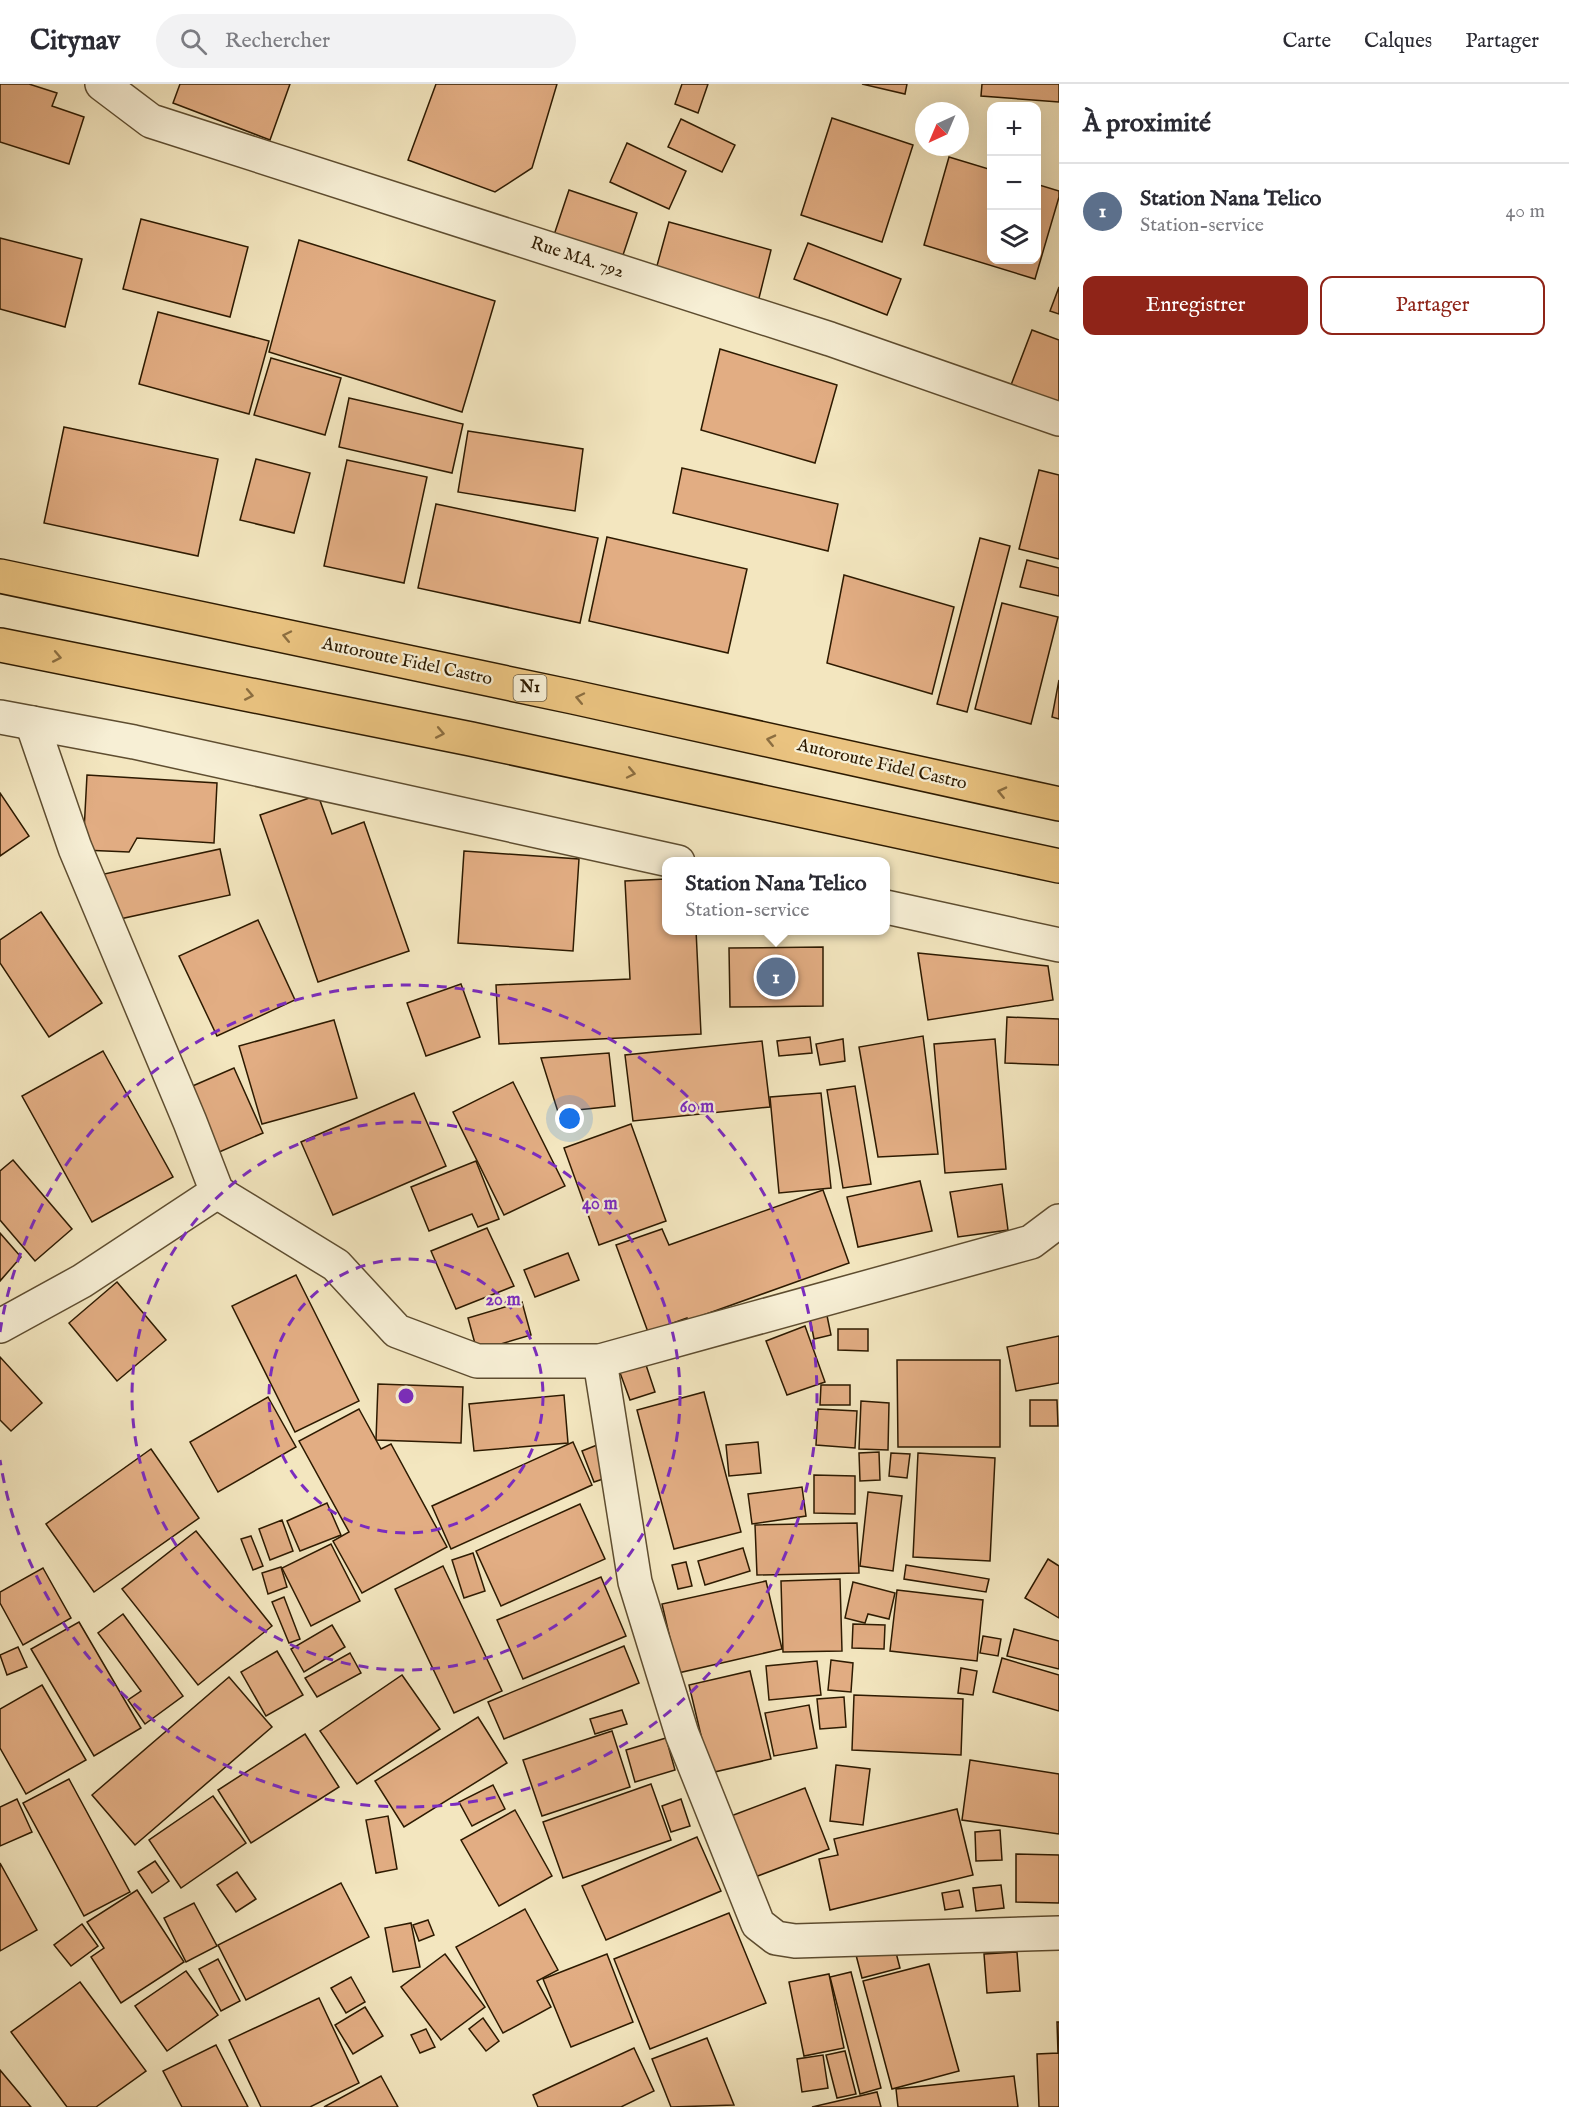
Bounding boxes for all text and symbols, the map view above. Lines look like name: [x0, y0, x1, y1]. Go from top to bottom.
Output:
search box: [156, 14, 576, 68]
text: Citynav: [30, 24, 120, 59]
icon: search: [177, 25, 210, 58]
text: Rechercher: [225, 27, 330, 55]
text: Carte: [1282, 28, 1331, 55]
text: Calques: [1364, 28, 1432, 55]
text: Partager: [1465, 28, 1539, 55]
north arrow: [915, 102, 969, 156]
map controls: [987, 102, 1041, 264]
button: +: [987, 102, 1041, 156]
text: À proximité: [1083, 107, 1211, 140]
button: −: [987, 156, 1041, 210]
text: Station Nana Telico: [1140, 185, 1321, 213]
text: 1: [1099, 199, 1106, 224]
text: 40 m: [1506, 199, 1545, 224]
button: layers: [987, 210, 1041, 264]
text: Station-service: [1140, 213, 1264, 238]
street label: Rue MA. 792: [527, 232, 627, 284]
button: Enregistrer: [1083, 276, 1308, 335]
button: Partager: [1320, 276, 1545, 335]
one-way arrow: [282, 630, 292, 643]
street label: Autoroute Fidel Castro: [319, 632, 495, 691]
one-way arrow: [52, 650, 62, 663]
road number: N1: [514, 675, 546, 701]
one-way arrow: [243, 688, 253, 701]
one-way arrow: [575, 692, 585, 705]
one-way arrow: [435, 726, 445, 739]
street label: Autoroute Fidel Castro: [794, 734, 969, 796]
one-way arrow: [766, 735, 776, 748]
one-way arrow: [625, 766, 635, 779]
one-way arrow: [997, 786, 1007, 799]
popup: [662, 857, 890, 935]
text: Station Nana Telico: [685, 870, 867, 898]
text: Station-service: [685, 898, 809, 923]
pin: 1: [756, 954, 796, 1000]
text: 60 m: [680, 1096, 714, 1119]
your location: [555, 1104, 584, 1133]
text: 40 m: [582, 1193, 618, 1216]
text: 20 m: [485, 1289, 521, 1312]
centre of rings: [396, 1386, 416, 1406]

